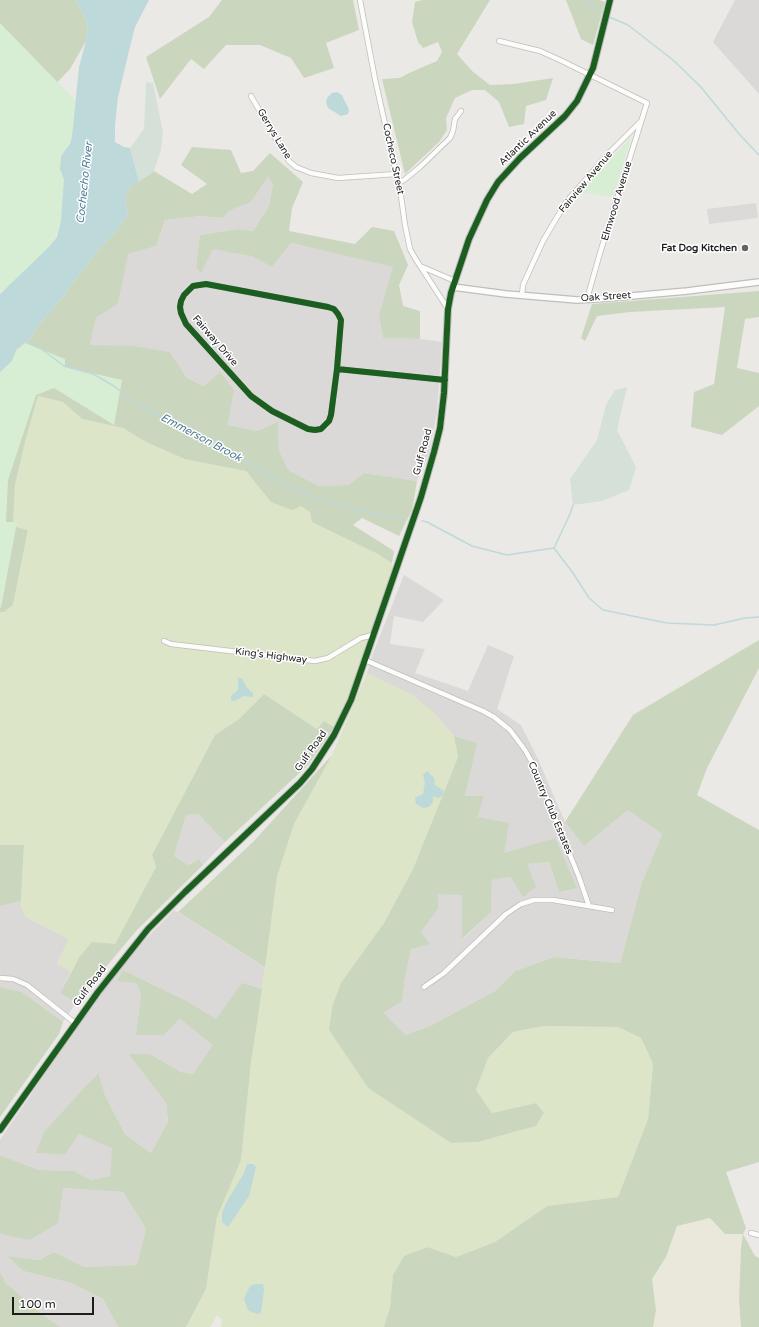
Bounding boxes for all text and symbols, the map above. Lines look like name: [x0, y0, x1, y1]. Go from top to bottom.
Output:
street label: Gerrys Lane: [254, 107, 294, 161]
street label: Atlantic Avenue: [497, 108, 559, 168]
street label: Cocheco Street: [380, 122, 406, 196]
water label: Cochecho River: [74, 142, 96, 224]
street label: Fairview Avenue: [557, 149, 615, 215]
street label: Elmwood Avenue: [599, 160, 635, 242]
place label: Fat Dog Kitchen: [661, 242, 737, 254]
marker: Fat Dog Kitchen: [740, 243, 750, 253]
street label: Oak Street: [581, 289, 631, 305]
street label: Fairway Drive: [190, 313, 240, 369]
water label: Emmerson Brook: [158, 411, 244, 465]
street label: Gulf Road: [411, 427, 435, 477]
street label: King's Highway: [234, 646, 308, 666]
street label: Gulf Road: [292, 728, 330, 774]
street label: Country Club Estates: [525, 760, 575, 856]
street label: Gulf Road: [71, 963, 109, 1009]
scale bar: [14, 1289, 96, 1315]
text: 100 m: [19, 1297, 56, 1311]

